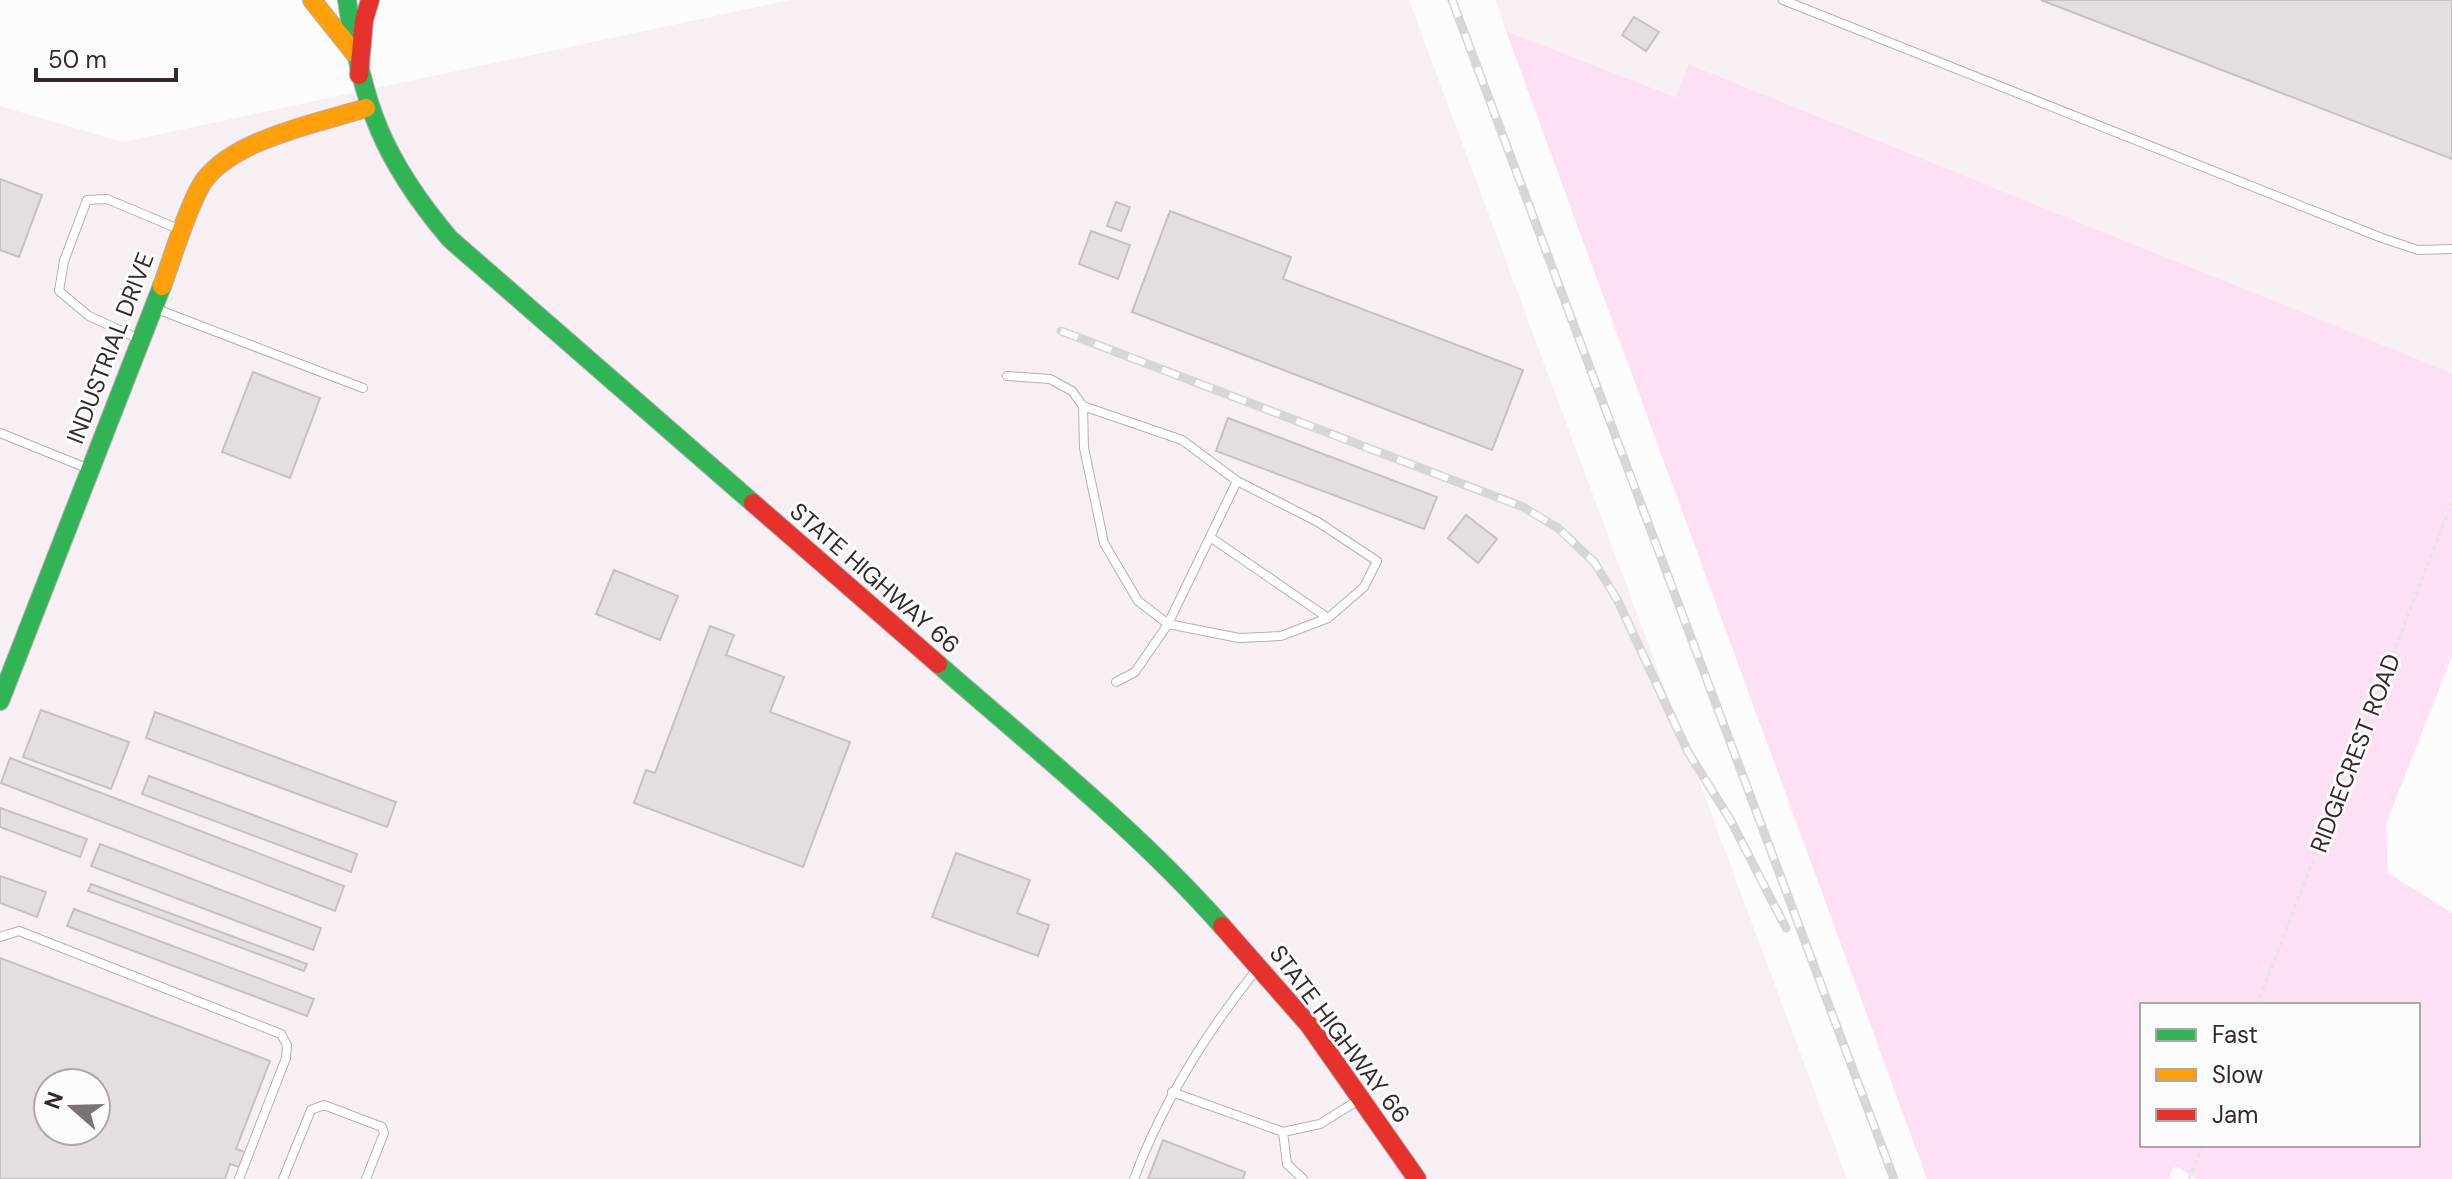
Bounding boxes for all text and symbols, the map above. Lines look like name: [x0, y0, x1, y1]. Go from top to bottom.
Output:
scale bar: [36, 32, 176, 82]
text: 50 m: [48, 44, 107, 75]
street label: INDUSTRIAL DRIVE: [59, 248, 161, 448]
street label: STATE HIGHWAY 66: [784, 496, 966, 660]
street label: RIDGECREST ROAD: [2303, 649, 2407, 857]
street label: STATE HIGHWAY 66: [1263, 939, 1417, 1129]
legend: [2140, 1003, 2420, 1147]
text: Fast: [2212, 1019, 2258, 1050]
text: Slow: [2212, 1059, 2263, 1090]
north arrow: [32, 1067, 112, 1147]
text: N: [37, 1088, 70, 1113]
text: Jam: [2212, 1099, 2258, 1130]

